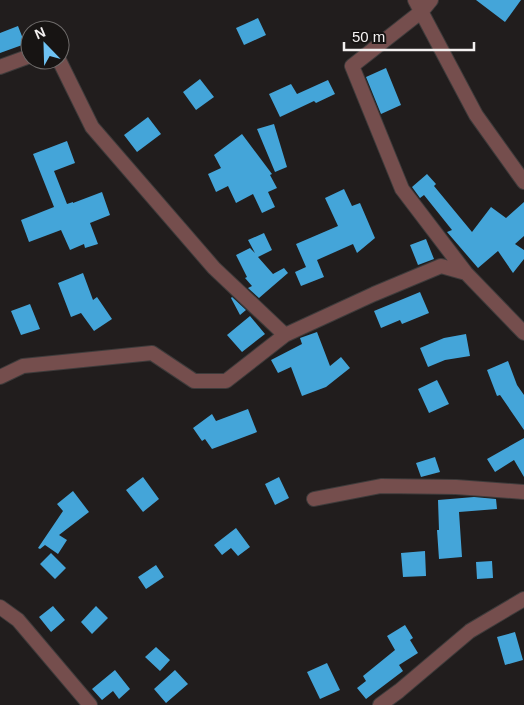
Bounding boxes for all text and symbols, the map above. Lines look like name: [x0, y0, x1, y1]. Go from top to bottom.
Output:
north arrow: [20, 20, 70, 70]
scale bar: [344, 20, 474, 52]
text: N: [32, 24, 48, 42]
text: 50 m: [352, 28, 385, 45]

